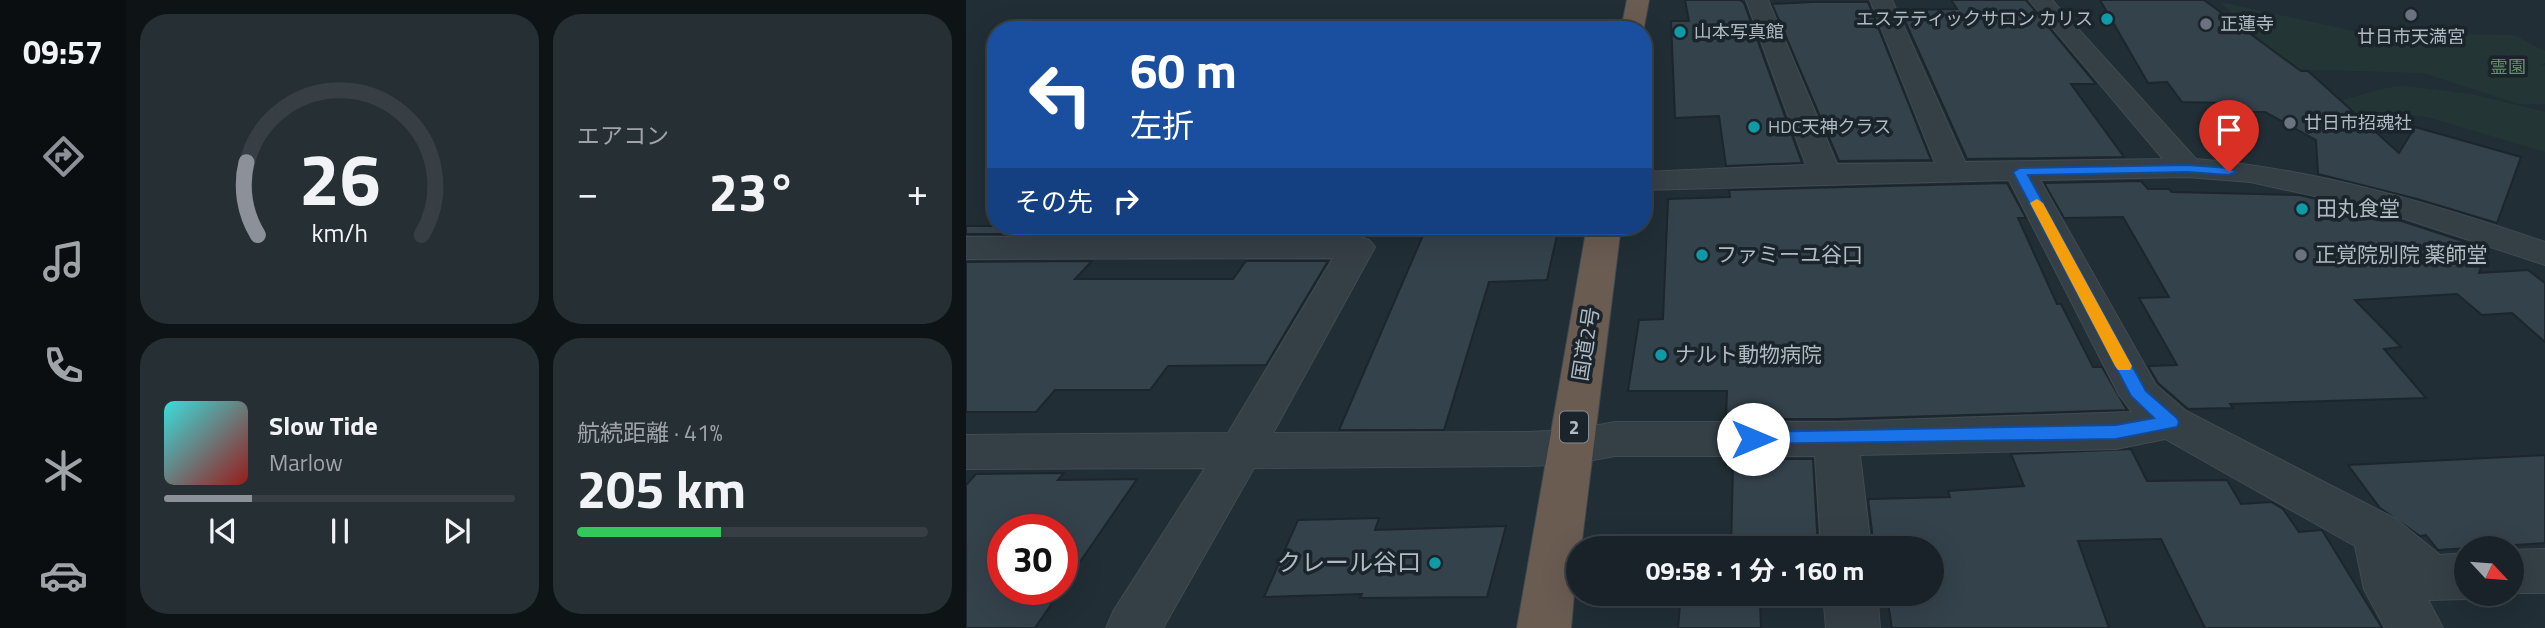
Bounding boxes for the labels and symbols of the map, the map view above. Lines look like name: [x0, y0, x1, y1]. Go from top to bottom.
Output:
place label: エステティックサロン カリス: [1856, 5, 2093, 32]
marker: 廿日市天満宮: [2403, 7, 2419, 23]
place label: 正蓮寺: [2220, 10, 2274, 37]
marker: エステティックサロン カリス: [2099, 11, 2115, 27]
marker: 正蓮寺: [2198, 16, 2214, 32]
place label: 山本写真館: [1694, 18, 1784, 45]
place label: 廿日市天満宮: [2357, 23, 2465, 50]
marker: 山本写真館: [1672, 24, 1688, 40]
park label: 霊園: [2490, 53, 2526, 80]
pin: [2199, 100, 2259, 172]
place label: 廿日市招魂社: [2304, 109, 2412, 136]
place label: HDC天神クラス: [1768, 113, 1891, 140]
marker: 廿日市招魂社: [2282, 115, 2298, 131]
marker: HDC天神クラス: [1746, 119, 1762, 135]
place label: 田丸食堂: [2316, 192, 2400, 224]
marker: 田丸食堂: [2294, 201, 2310, 217]
place label: ファミーユ谷口: [1716, 238, 1863, 270]
place label: 正覚院別院 薬師堂: [2315, 238, 2488, 270]
marker: ファミーユ谷口: [1694, 247, 1710, 263]
marker: 正覚院別院 薬師堂: [2293, 247, 2309, 263]
street label: 国道2号: [1563, 304, 1607, 383]
place label: ナルト動物病院: [1675, 338, 1822, 370]
marker: ナルト動物病院: [1653, 347, 1669, 363]
position arrow: [1716, 402, 1790, 476]
road number: 2: [1560, 412, 1588, 442]
speed limit sign: 30: [987, 514, 1078, 605]
north arrow: [2454, 536, 2524, 606]
place label: クレール谷口: [1277, 544, 1421, 580]
marker: クレール谷口: [1427, 555, 1443, 571]

